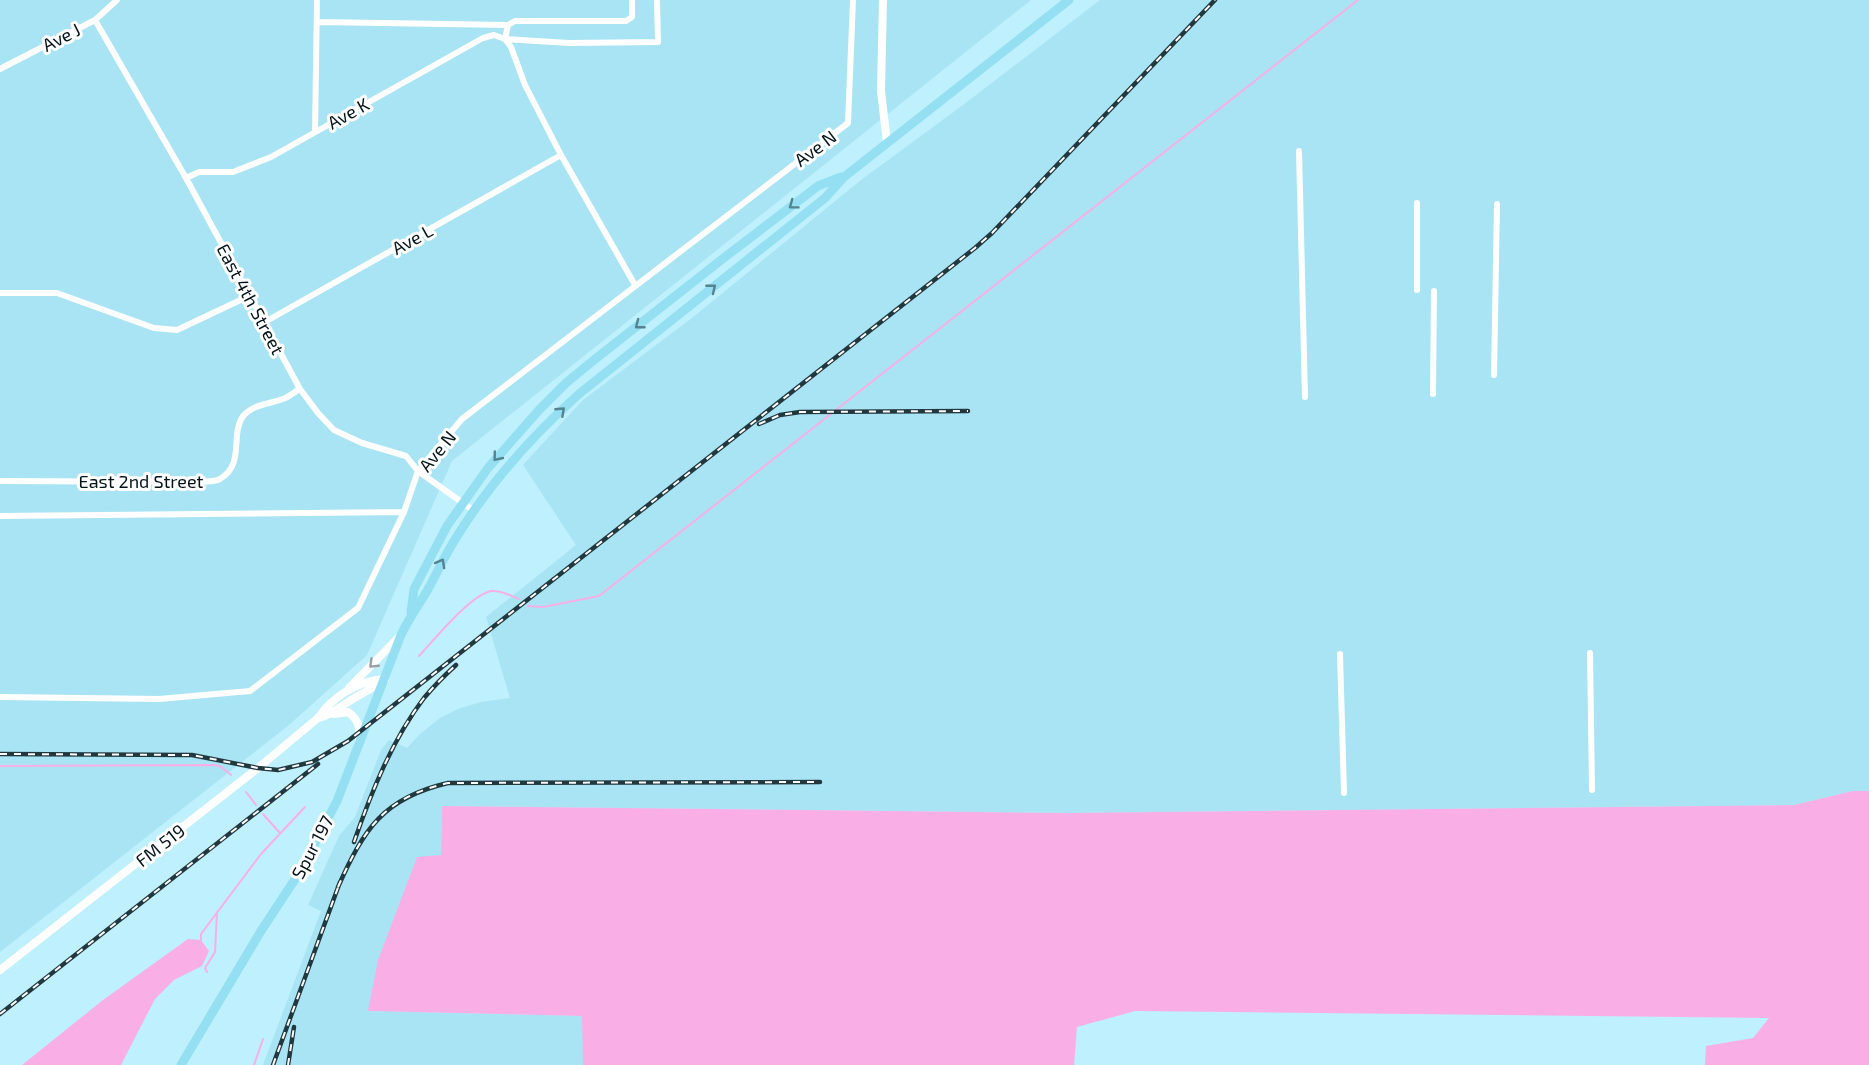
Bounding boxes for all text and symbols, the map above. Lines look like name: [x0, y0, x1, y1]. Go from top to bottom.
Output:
street label: Ave J: [38, 18, 84, 56]
street label: Ave K: [323, 92, 373, 133]
street label: Ave N: [790, 125, 840, 171]
one-way arrow: [789, 198, 800, 209]
street label: Ave L: [388, 219, 436, 259]
street label: East 4th Street: [213, 240, 290, 358]
one-way arrow: [706, 284, 717, 295]
one-way arrow: [635, 317, 646, 328]
one-way arrow: [554, 407, 565, 418]
street label: Ave N: [414, 426, 460, 476]
one-way arrow: [493, 450, 504, 461]
street label: East 2nd Street: [79, 470, 204, 492]
one-way arrow: [434, 559, 445, 570]
one-way arrow: [369, 657, 380, 668]
street label: Spur 197: [286, 812, 338, 882]
street label: FM 519: [131, 819, 189, 871]

